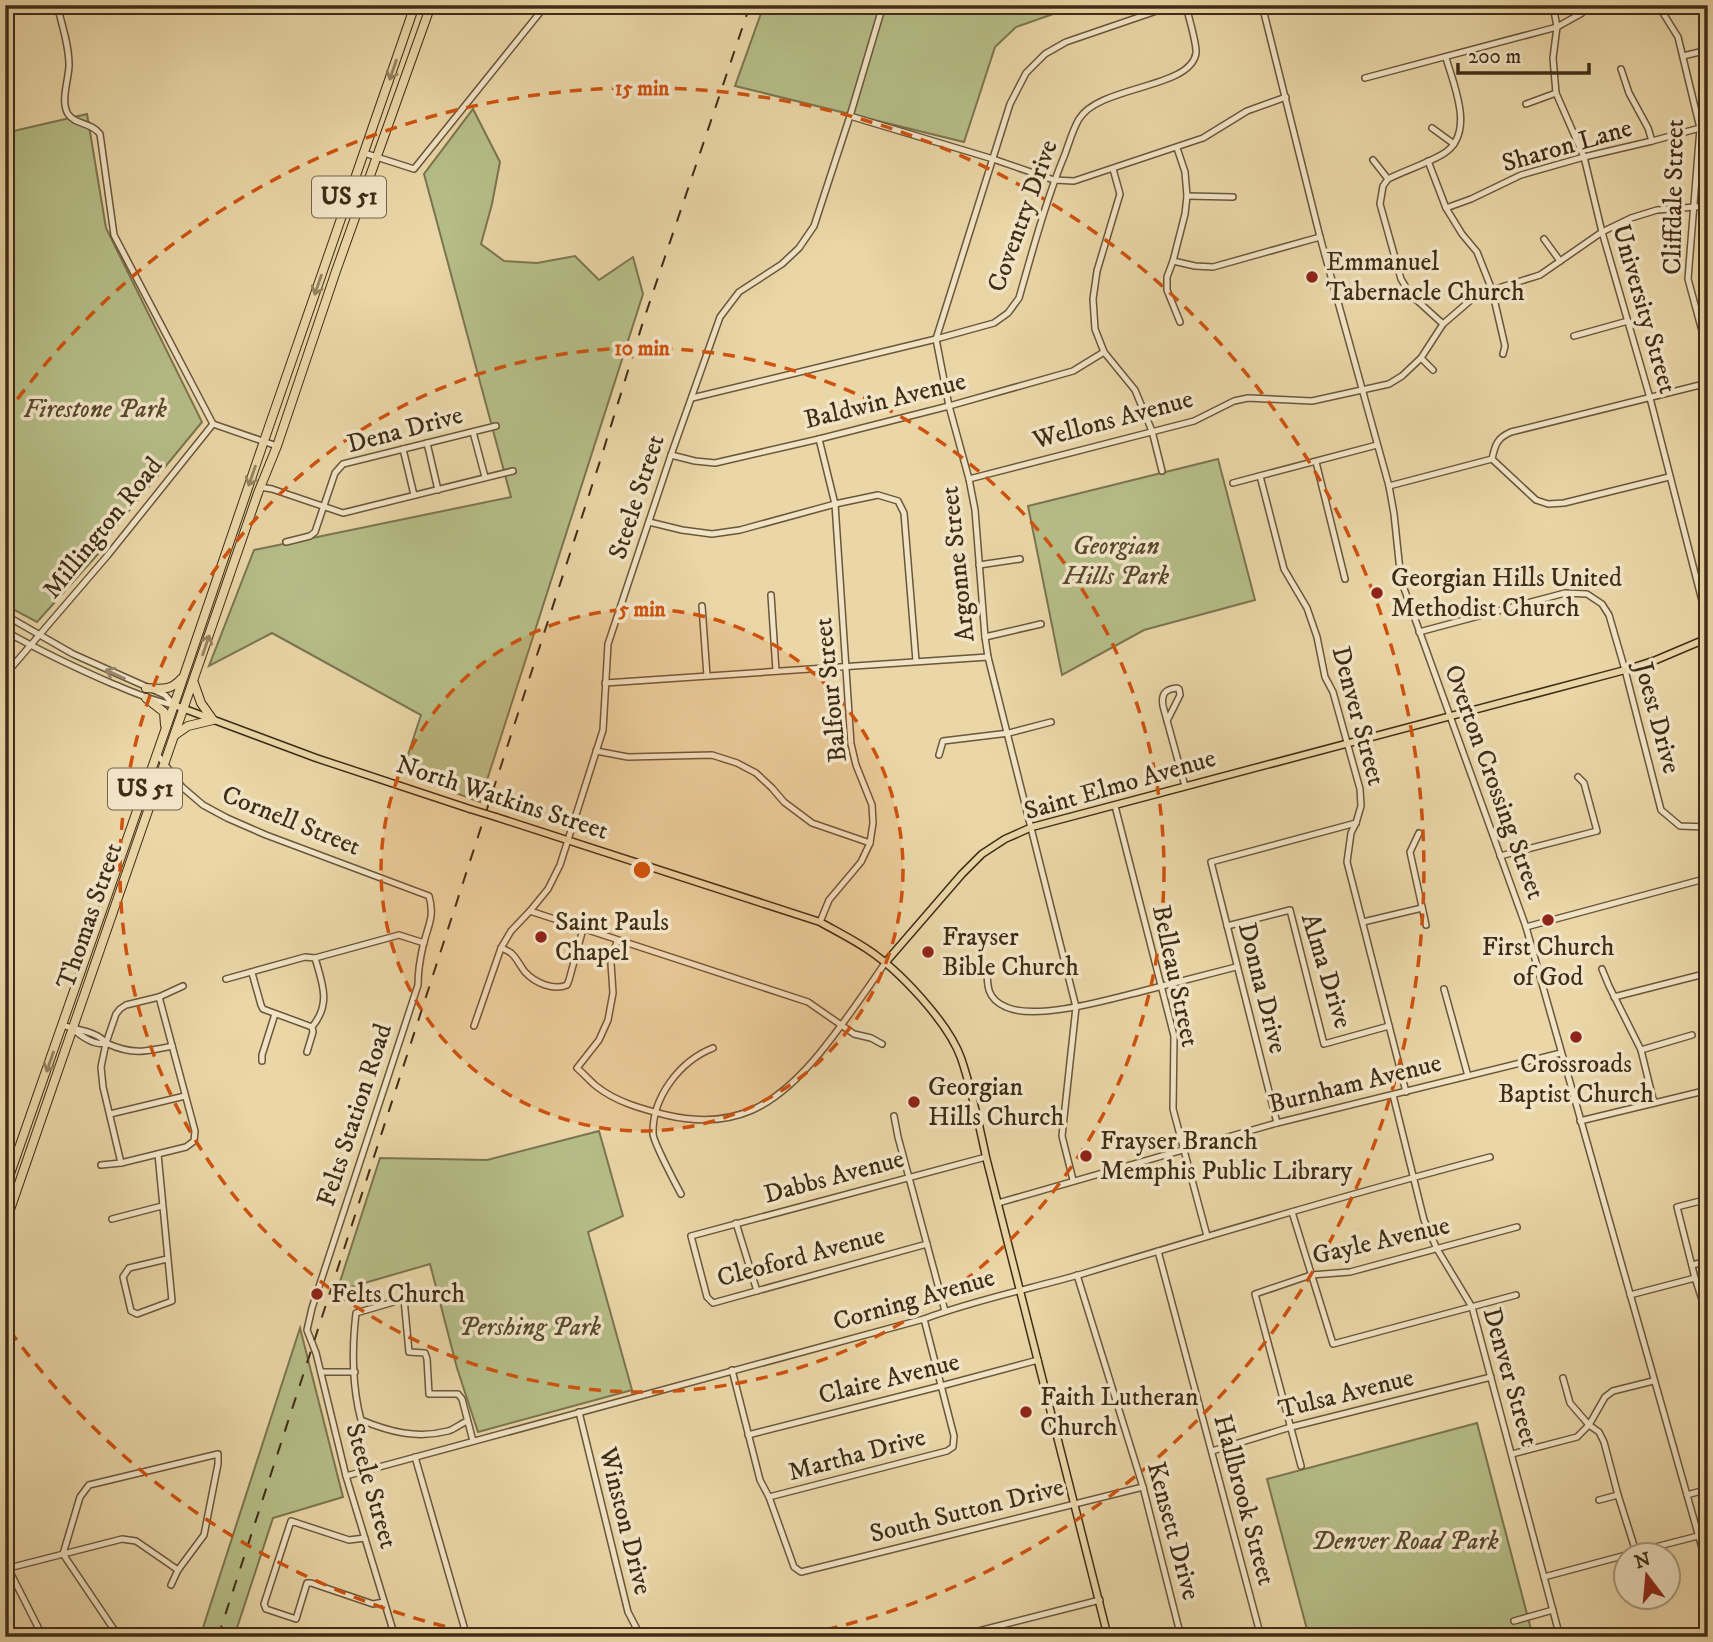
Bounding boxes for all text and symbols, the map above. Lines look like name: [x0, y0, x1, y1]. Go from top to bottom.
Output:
scale bar: [1458, 32, 1589, 76]
text: 200 m: [1468, 44, 1521, 70]
one-way arrow: [386, 58, 398, 80]
text: 15 min: [615, 76, 670, 102]
street label: Sharon Lane: [1498, 112, 1636, 180]
street label: Cliffdale Street: [1656, 119, 1692, 275]
street label: Coventry Drive: [980, 135, 1066, 297]
road number: US 51: [312, 176, 386, 218]
street label: University Street: [1604, 221, 1684, 397]
place label: Emmanuel Tabernacle Church: [1326, 246, 1525, 309]
marker: Emmanuel Tabernacle Church: [1304, 269, 1320, 285]
one-way arrow: [311, 273, 323, 295]
text: 10 min: [614, 336, 671, 362]
street label: Baldwin Avenue: [801, 365, 969, 437]
street label: Wellons Avenue: [1028, 383, 1197, 457]
park label: Firestone Park: [23, 393, 167, 426]
street label: Dena Drive: [344, 399, 466, 461]
street label: Steele Street: [601, 431, 673, 563]
street label: Millington Road: [36, 450, 170, 606]
one-way arrow: [245, 465, 258, 487]
street label: Argonne Street: [933, 484, 983, 644]
park label: Georgian Hills Park: [1062, 530, 1169, 593]
place label: Georgian Hills United Methodist Church: [1391, 562, 1622, 625]
marker: Georgian Hills United Methodist Church: [1369, 585, 1385, 601]
text: 5 min: [617, 597, 667, 623]
street label: Balfour Street: [807, 616, 855, 764]
one-way arrow: [200, 634, 213, 656]
street label: Denver Street: [1324, 643, 1392, 789]
street label: Joest Drive: [1626, 657, 1688, 777]
street label: Overton Crossing Street: [1436, 660, 1552, 904]
one-way arrow: [105, 666, 126, 680]
street label: Saint Elmo Avenue: [1020, 742, 1220, 828]
street label: North Watkins Street: [392, 748, 612, 848]
road number: US 51: [108, 768, 182, 810]
street label: Cornell Street: [217, 778, 365, 864]
street label: Thomas Street: [50, 839, 130, 993]
centre of rings: [630, 858, 654, 882]
street label: Belleau Street: [1144, 902, 1206, 1050]
place label: Saint Pauls Chapel: [555, 906, 669, 969]
street label: Alma Drive: [1293, 910, 1359, 1032]
marker: First Church of God: [1540, 912, 1556, 928]
street label: Donna Drive: [1230, 919, 1294, 1057]
place label: Frayser Bible Church: [942, 921, 1079, 984]
marker: Saint Pauls Chapel: [533, 929, 549, 945]
place label: First Church of God: [1482, 931, 1615, 994]
marker: Frayser Bible Church: [920, 944, 936, 960]
street label: Felts Station Road: [310, 1020, 400, 1210]
marker: Crossroads Baptist Church: [1568, 1029, 1584, 1045]
street label: Burnham Avenue: [1265, 1047, 1445, 1121]
place label: Crossroads Baptist Church: [1498, 1048, 1654, 1111]
one-way arrow: [42, 1050, 55, 1072]
place label: Georgian Hills Church: [928, 1071, 1065, 1134]
marker: Georgian Hills Church: [906, 1094, 922, 1110]
place label: Frayser Branch Memphis Public Library: [1100, 1125, 1353, 1188]
street label: Dabbs Avenue: [760, 1142, 908, 1212]
marker: Frayser Branch Memphis Public Library: [1078, 1148, 1094, 1164]
street label: Gayle Avenue: [1309, 1209, 1453, 1273]
street label: Cleoford Avenue: [714, 1219, 888, 1295]
street label: Corning Avenue: [829, 1261, 999, 1339]
place label: Felts Church: [331, 1278, 465, 1311]
marker: Felts Church: [309, 1286, 325, 1302]
street label: Denver Street: [1475, 1304, 1545, 1450]
park label: Pershing Park: [459, 1311, 601, 1344]
street label: Claire Avenue: [815, 1346, 963, 1412]
street label: Tulsa Avenue: [1275, 1361, 1417, 1427]
place label: Faith Lutheran Church: [1040, 1381, 1199, 1444]
marker: Faith Lutheran Church: [1018, 1404, 1034, 1420]
street label: Hallbrook Street: [1205, 1411, 1283, 1589]
street label: Steele Street: [337, 1419, 405, 1553]
street label: Martha Drive: [785, 1421, 929, 1489]
street label: Winston Drive: [591, 1443, 659, 1598]
street label: Kensett Drive: [1139, 1458, 1207, 1604]
street label: South Sutton Drive: [867, 1471, 1067, 1551]
park label: Denver Road Park: [1311, 1525, 1499, 1558]
north arrow: [1612, 1540, 1682, 1610]
text: N: [1632, 1548, 1654, 1574]

